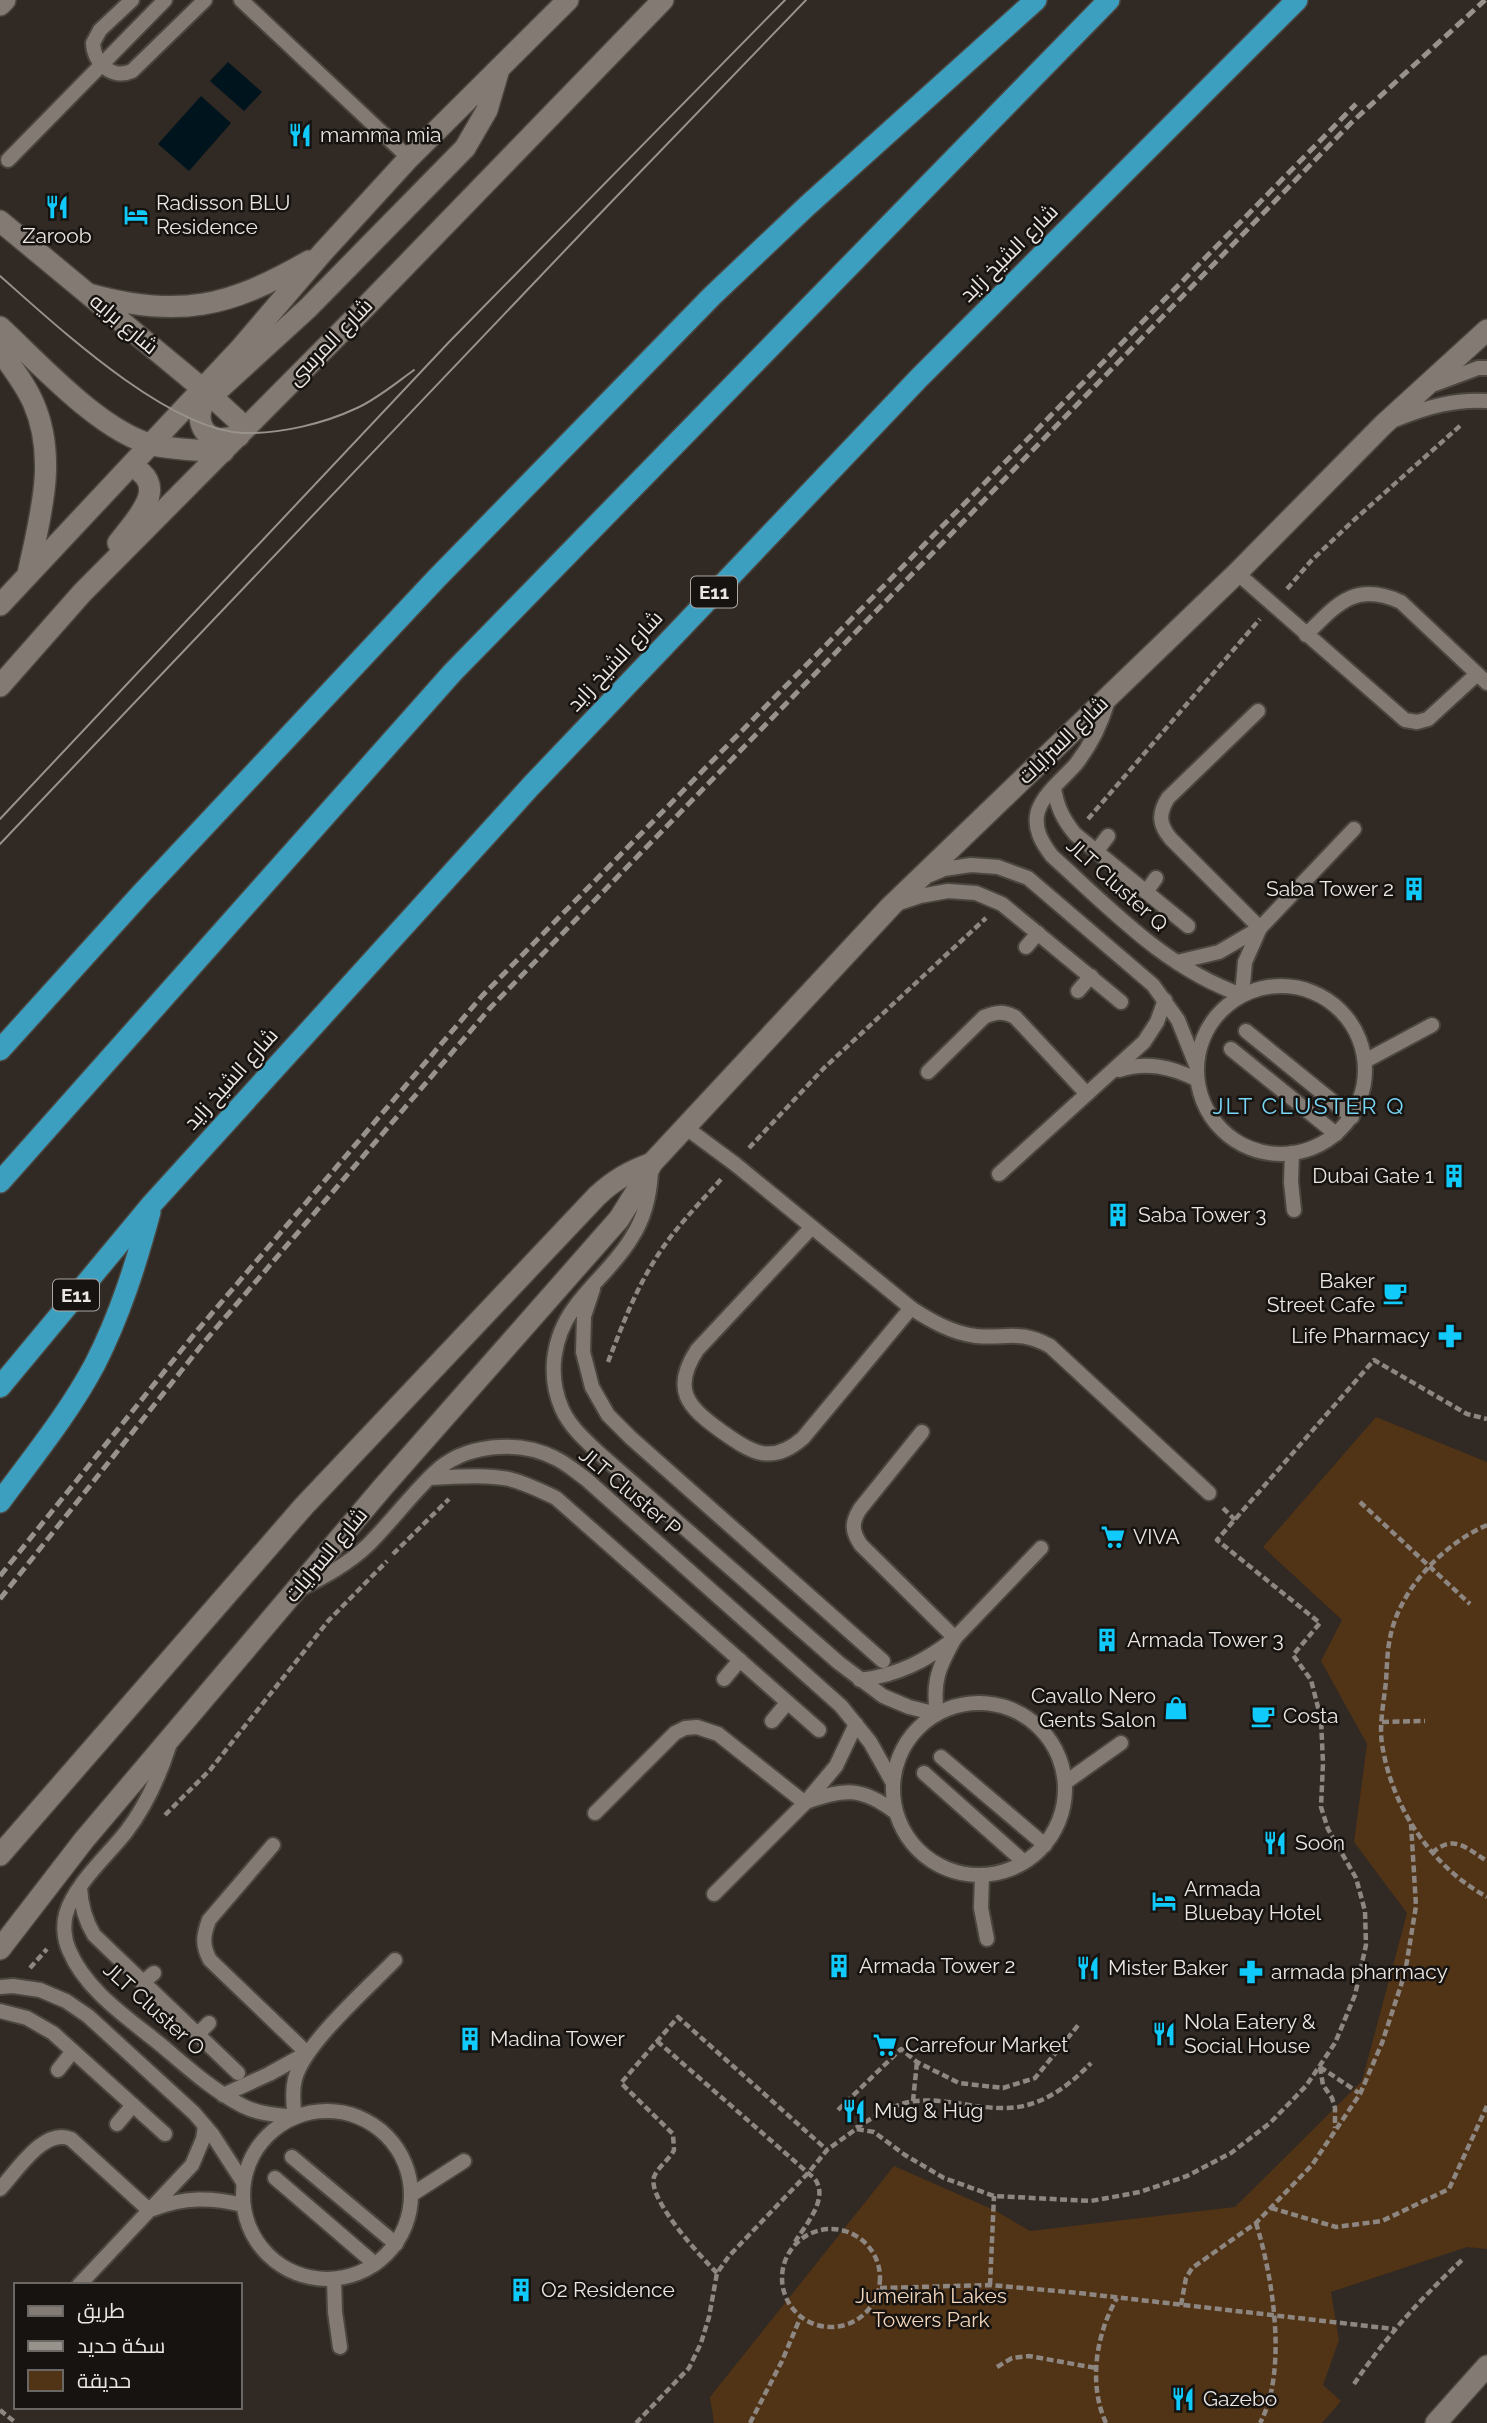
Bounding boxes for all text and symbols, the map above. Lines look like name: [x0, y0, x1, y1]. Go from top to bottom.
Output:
restaurant icon: mamma mia: [286, 121, 314, 149]
place label: mamma mia: [320, 122, 441, 147]
place label: Radisson BLU Residence: [156, 190, 290, 239]
restaurant icon: Zaroob: [43, 193, 71, 221]
street label: شارع الشيخ زايد: [954, 198, 1064, 308]
hotel icon: Radisson BLU Residence: [122, 201, 150, 229]
place label: Zaroob: [22, 223, 92, 248]
street label: شارع برايه: [84, 288, 164, 361]
street label: شارع المرسى: [282, 293, 379, 392]
road number: E11: [691, 576, 737, 608]
street label: شارع الشيخ زايد: [562, 605, 669, 717]
street label: شارع السرايات: [1012, 691, 1114, 790]
street label: JLT Cluster Q: [1062, 833, 1173, 937]
building icon: Saba Tower 2: [1400, 875, 1428, 903]
place label: Saba Tower 2: [1266, 876, 1394, 901]
street label: شارع الشيخ زايد: [178, 1023, 284, 1136]
district label: JLT CLUSTER Q: [1212, 1092, 1406, 1119]
building icon: Dubai Gate 1: [1440, 1162, 1468, 1190]
place label: Dubai Gate 1: [1312, 1163, 1434, 1188]
building icon: Saba Tower 3: [1104, 1201, 1132, 1229]
place label: Saba Tower 3: [1138, 1202, 1266, 1227]
place label: Baker Street Cafe: [1267, 1268, 1376, 1317]
cafe icon: Baker Street Cafe: [1381, 1279, 1409, 1307]
road number: E11: [53, 1280, 99, 1310]
pharmacy icon: Life Pharmacy: [1436, 1322, 1464, 1350]
place label: Life Pharmacy: [1291, 1323, 1430, 1348]
street label: JLT Cluster P: [574, 1442, 686, 1541]
street label: شارع السرايات: [279, 1502, 374, 1608]
supermarket icon: VIVA: [1099, 1523, 1127, 1551]
place label: VIVA: [1133, 1524, 1180, 1549]
building icon: Armada Tower 3: [1093, 1626, 1121, 1654]
place label: Armada Tower 3: [1127, 1627, 1284, 1652]
place label: Cavallo Nero Gents Salon: [1031, 1683, 1156, 1732]
shop icon: Cavallo Nero Gents Salon: [1162, 1694, 1190, 1722]
cafe icon: Costa: [1249, 1702, 1277, 1730]
place label: Costa: [1283, 1703, 1339, 1728]
restaurant icon: Soon: [1261, 1829, 1289, 1857]
place label: Soon: [1295, 1830, 1345, 1855]
place label: Armada Bluebay Hotel: [1184, 1876, 1322, 1925]
hotel icon: Armada Bluebay Hotel: [1150, 1887, 1178, 1915]
building icon: Armada Tower 2: [825, 1952, 853, 1980]
place label: Armada Tower 2: [859, 1953, 1015, 1978]
restaurant icon: Mister Baker: [1074, 1954, 1102, 1982]
place label: Mister Baker: [1108, 1955, 1229, 1980]
street label: JLT Cluster O: [99, 1957, 210, 2061]
pharmacy icon: armada pharmacy: [1237, 1958, 1265, 1986]
place label: armada pharmacy: [1271, 1959, 1448, 1984]
place label: Nola Eatery & Social House: [1184, 2009, 1316, 2058]
restaurant icon: Nola Eatery & Social House: [1150, 2020, 1178, 2048]
building icon: Madina Tower: [456, 2025, 484, 2053]
place label: Madina Tower: [490, 2026, 625, 2051]
supermarket icon: Carrefour Market: [871, 2031, 899, 2059]
place label: Carrefour Market: [905, 2032, 1068, 2057]
restaurant icon: Mug & Hug: [840, 2097, 868, 2125]
place label: Mug & Hug: [874, 2098, 984, 2123]
building icon: O2 Residence: [507, 2276, 535, 2304]
place label: O2 Residence: [541, 2277, 675, 2302]
legend: [14, 2283, 242, 2409]
park label: Jumeirah Lakes Towers Park: [855, 2283, 1007, 2332]
text: طريق: [77, 2298, 125, 2324]
text: سكة حديد: [77, 2333, 165, 2358]
text: حديقة: [77, 2368, 131, 2393]
restaurant icon: Gazebo: [1169, 2385, 1197, 2413]
place label: Gazebo: [1203, 2386, 1277, 2411]

